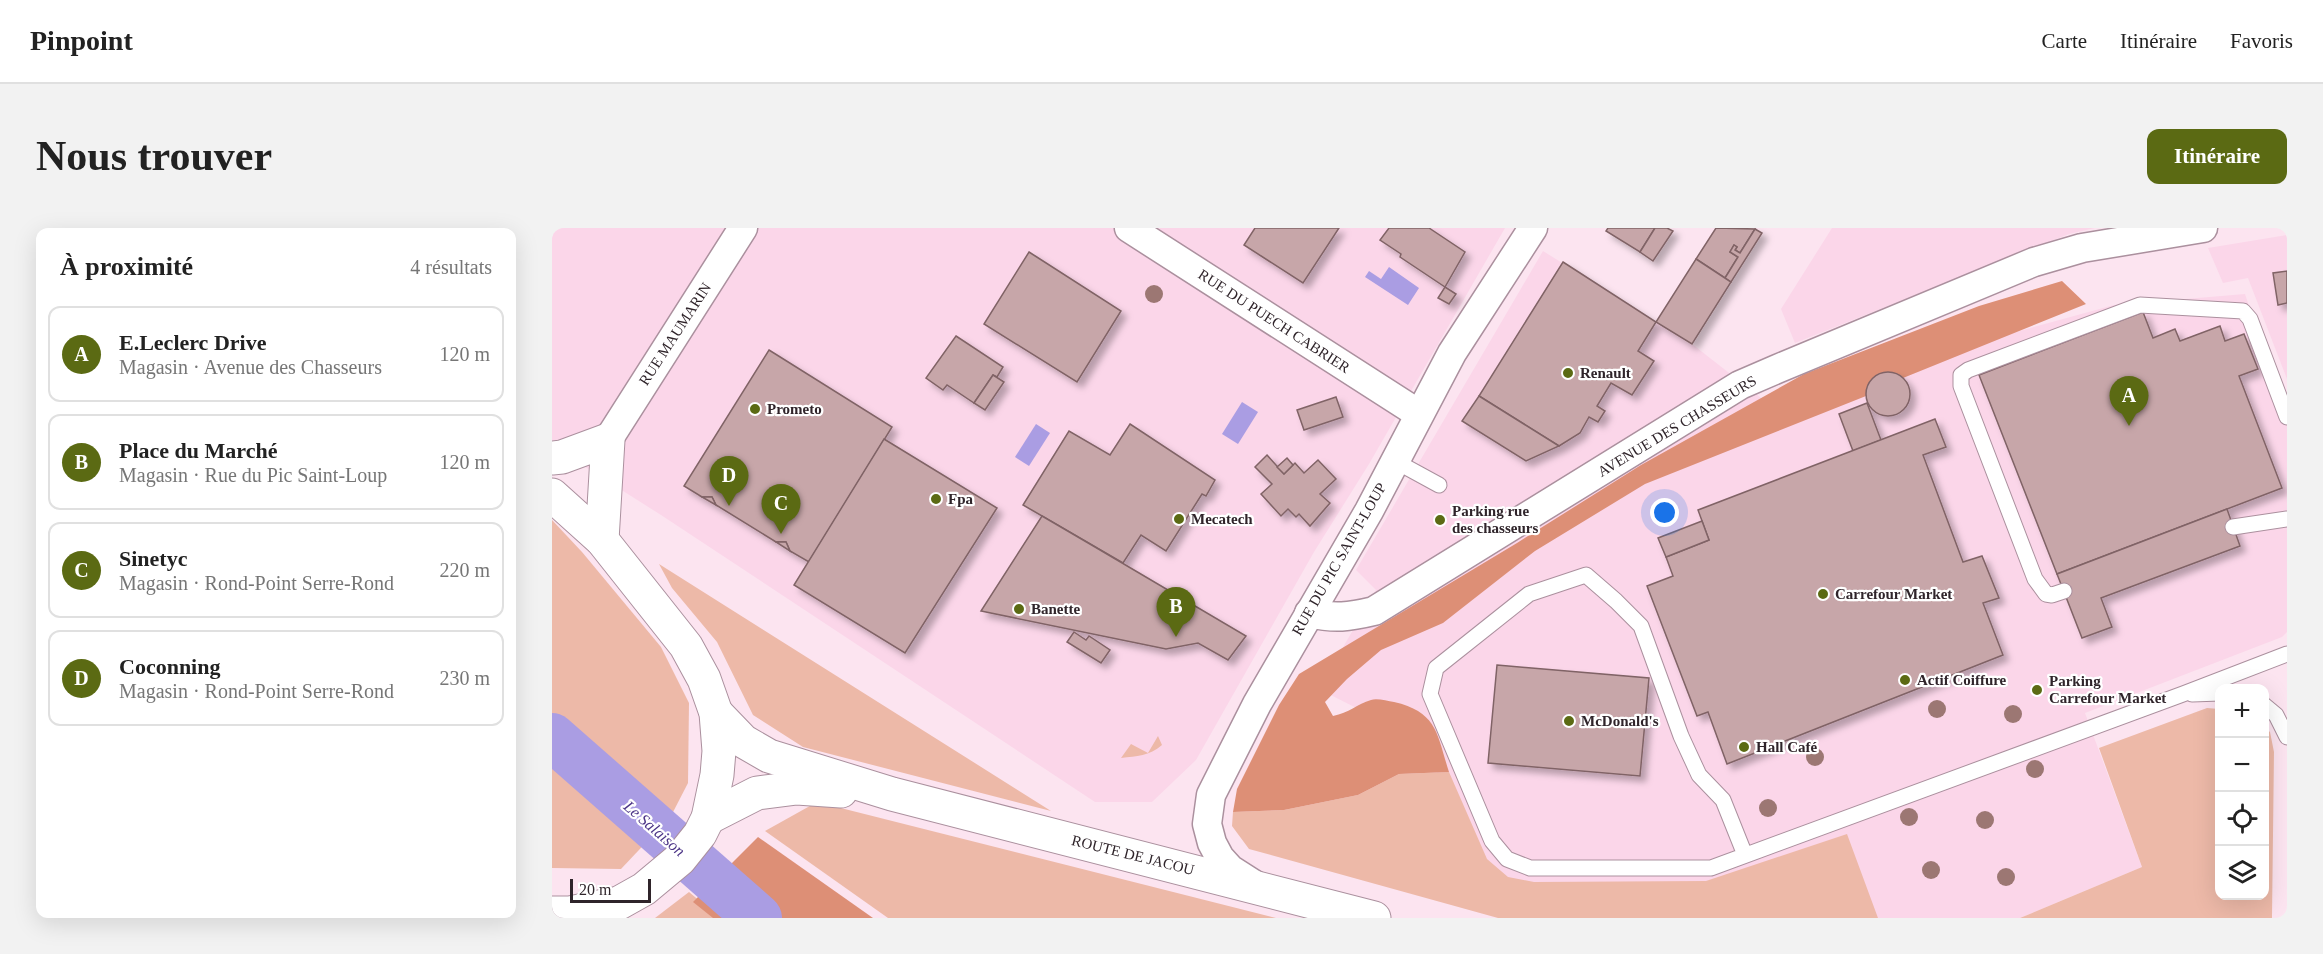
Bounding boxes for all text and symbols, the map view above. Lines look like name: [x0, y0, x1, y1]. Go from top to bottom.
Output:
text: Pinpoint: [30, 25, 133, 56]
text: Carte: [2042, 29, 2087, 53]
text: Itinéraire: [2120, 29, 2197, 53]
text: Favoris: [2230, 29, 2293, 53]
button: Itinéraire: [2147, 129, 2287, 184]
text: Nous trouver: [36, 133, 272, 179]
text: À proximité: [60, 252, 193, 281]
text: 4 résultats: [410, 256, 492, 278]
street label: RUE DU PUECH CABRIER: [1195, 266, 1353, 376]
street label: RUE MAUMARIN: [636, 280, 714, 388]
text: E.Leclerc Drive: [119, 330, 266, 355]
text: A: [74, 343, 89, 365]
text: 120 m: [439, 343, 490, 365]
text: Magasin · Avenue des Chasseurs: [119, 356, 382, 378]
place label: Renault: [1580, 365, 1631, 381]
marker: Renault: [1561, 366, 1575, 380]
street label: AVENUE DES CHASSEURS: [1595, 372, 1759, 480]
pin: A: [2110, 376, 2148, 426]
place label: Prometo: [767, 401, 822, 417]
marker: Prometo: [748, 402, 762, 416]
text: Place du Marché: [119, 438, 277, 463]
text: B: [75, 451, 88, 473]
text: 120 m: [439, 451, 490, 473]
pin: D: [710, 456, 748, 506]
text: Magasin · Rue du Pic Saint-Loup: [119, 464, 387, 486]
street label: RUE DU PIC SAINT-LOUP: [1289, 480, 1389, 638]
pin: C: [762, 484, 800, 534]
place label: Fpa: [948, 491, 974, 507]
marker: Fpa: [929, 492, 943, 506]
your location: [1650, 498, 1679, 527]
place label: Parking rue des chasseurs: [1452, 503, 1538, 536]
place label: Mecatech: [1191, 511, 1253, 527]
marker: Mecatech: [1172, 512, 1186, 526]
marker: Parking rue des chasseurs: [1433, 513, 1447, 527]
text: Sinetyc: [119, 546, 187, 571]
text: C: [74, 559, 89, 581]
text: 220 m: [439, 559, 490, 581]
text: Magasin · Rond-Point Serre-Rond: [119, 572, 394, 594]
place label: Carrefour Market: [1835, 586, 1952, 602]
marker: Carrefour Market: [1816, 587, 1830, 601]
pin: B: [1156, 588, 1196, 637]
place label: Banette: [1031, 601, 1080, 617]
marker: Banette: [1012, 602, 1026, 616]
text: Coconning: [119, 654, 220, 679]
text: D: [74, 667, 89, 689]
text: 230 m: [439, 667, 490, 689]
place label: Actif Coiffure: [1917, 672, 2007, 688]
marker: Actif Coiffure: [1898, 673, 1912, 687]
place label: Parking Carrefour Market: [2049, 673, 2166, 706]
text: Magasin · Rond-Point Serre-Rond: [119, 680, 394, 702]
marker: Parking Carrefour Market: [2030, 683, 2044, 697]
map controls: [2215, 684, 2269, 900]
button: +: [2215, 684, 2269, 738]
place label: McDonald's: [1581, 713, 1659, 729]
marker: McDonald's: [1562, 714, 1576, 728]
button: −: [2215, 738, 2269, 792]
place label: Hall Café: [1756, 739, 1818, 755]
marker: Hall Café: [1737, 740, 1751, 754]
button: locate: [2215, 792, 2269, 846]
water label: Le Salaison: [620, 797, 689, 859]
street label: ROUTE DE JACOU: [1070, 832, 1196, 878]
button: layers: [2215, 846, 2269, 900]
scale bar: [570, 876, 651, 904]
text: 20 m: [579, 881, 611, 898]

